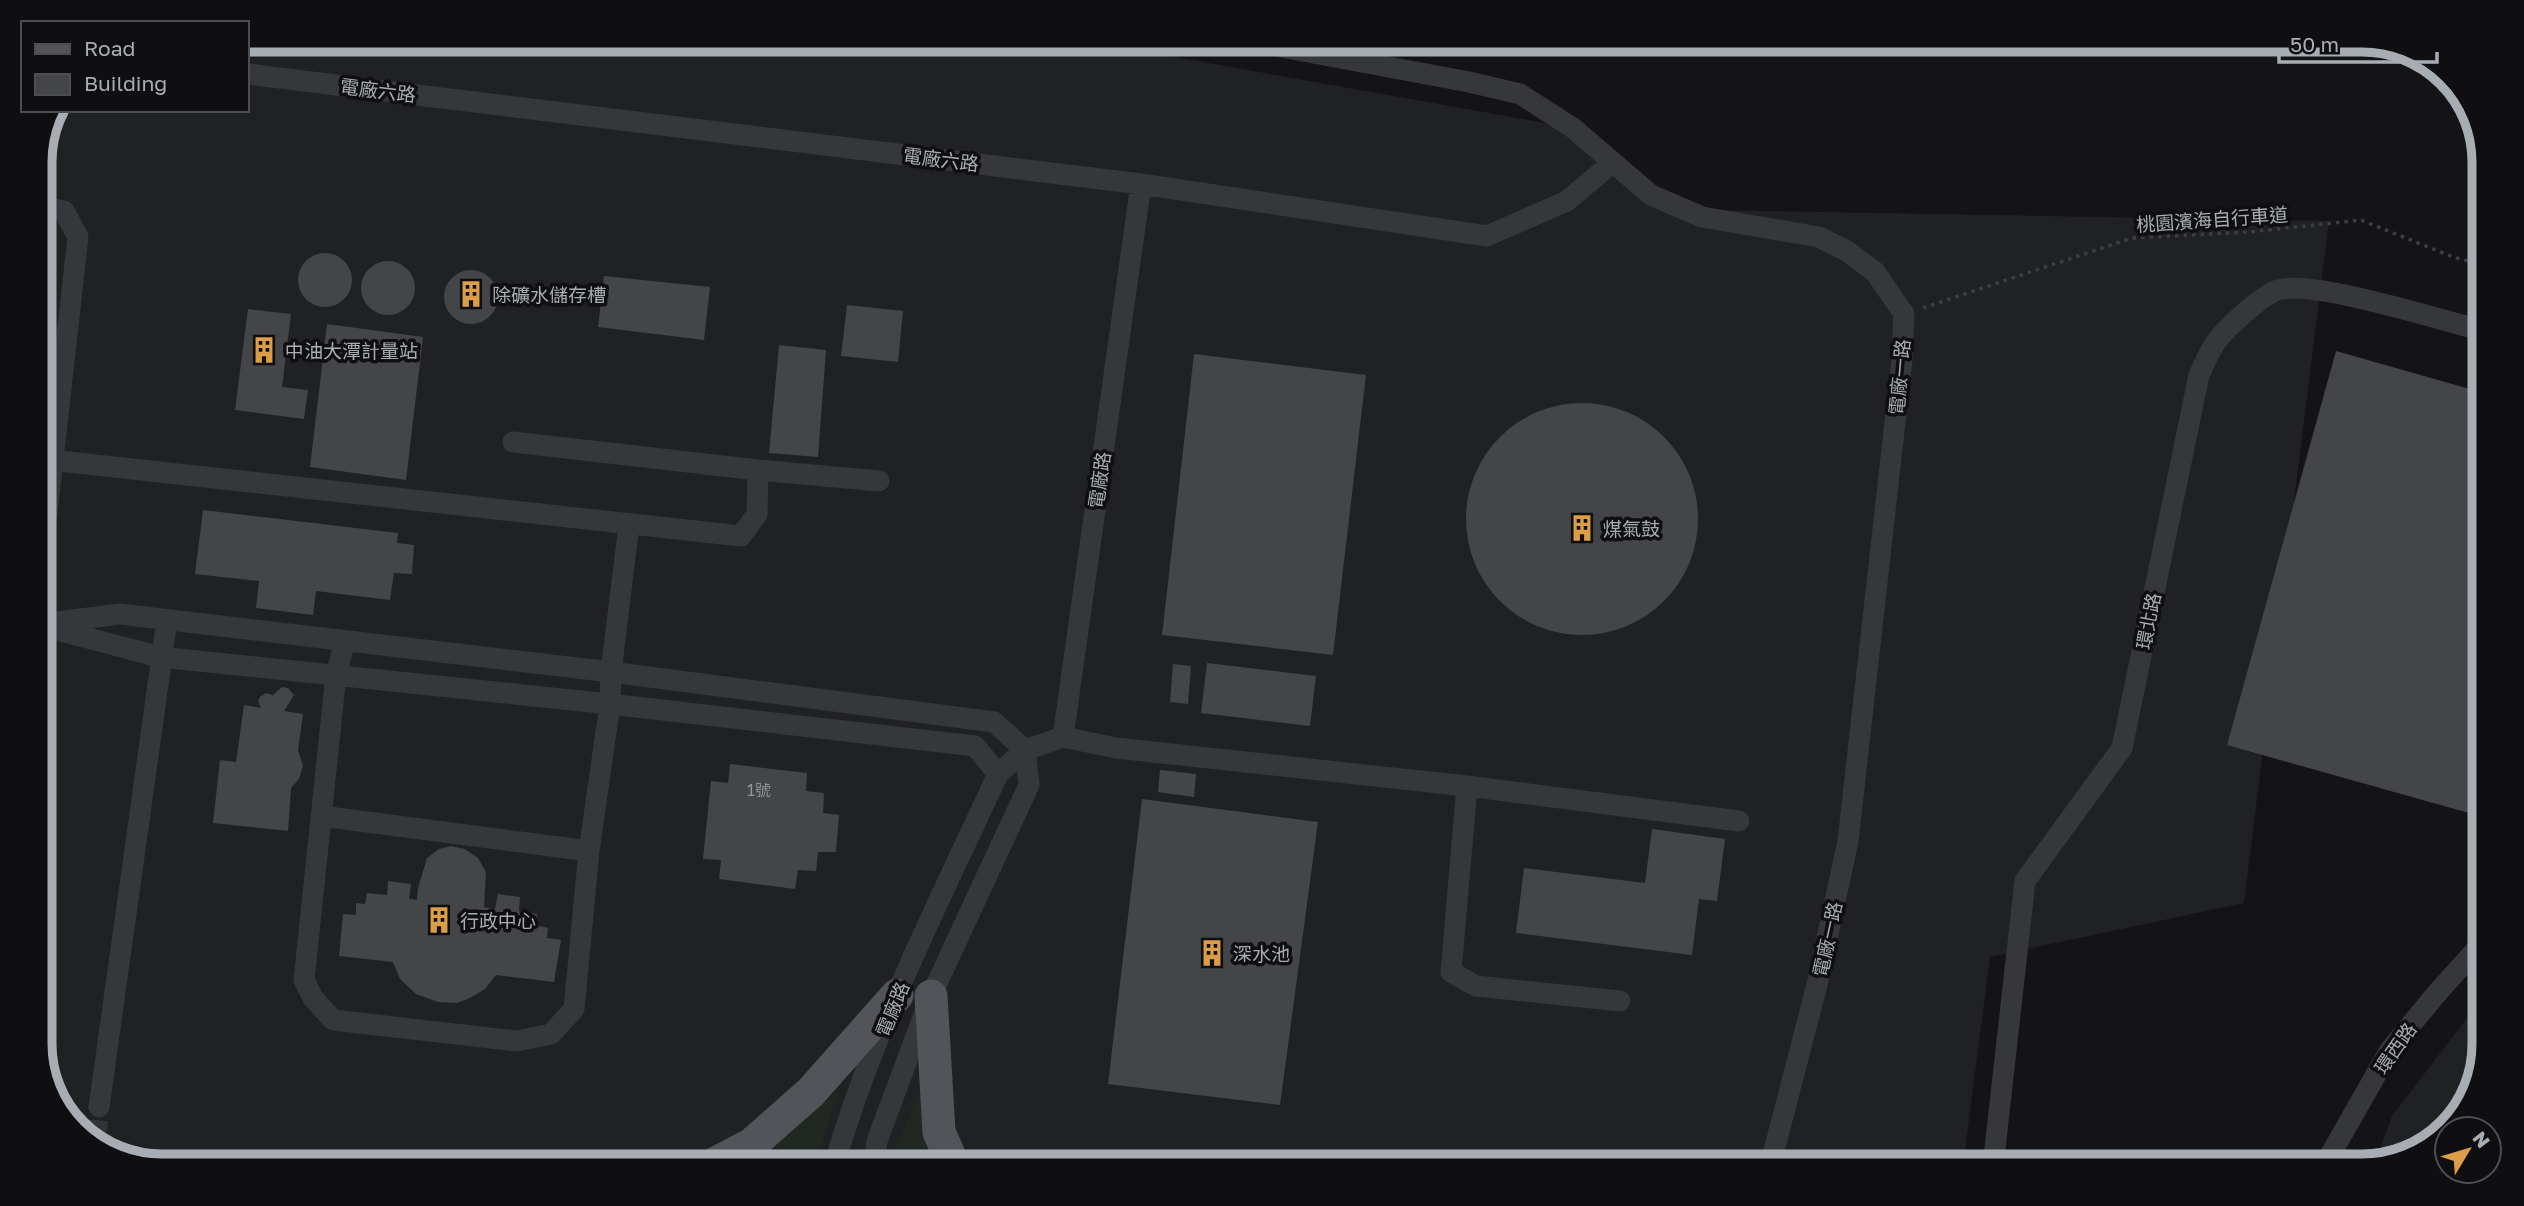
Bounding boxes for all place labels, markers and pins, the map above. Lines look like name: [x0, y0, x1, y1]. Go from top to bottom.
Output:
building icon: 除礦水儲存槽: [456, 279, 486, 309]
place label: 除礦水儲存槽: [492, 283, 606, 306]
building icon: 中油大潭計量站: [249, 335, 279, 365]
place label: 中油大潭計量站: [285, 339, 418, 362]
building icon: 煤氣鼓: [1567, 513, 1597, 543]
place label: 煤氣鼓: [1603, 517, 1660, 540]
building icon: 行政中心: [424, 905, 454, 935]
place label: 行政中心: [460, 909, 536, 932]
building icon: 深水池: [1197, 938, 1227, 968]
place label: 深水池: [1233, 942, 1290, 965]

